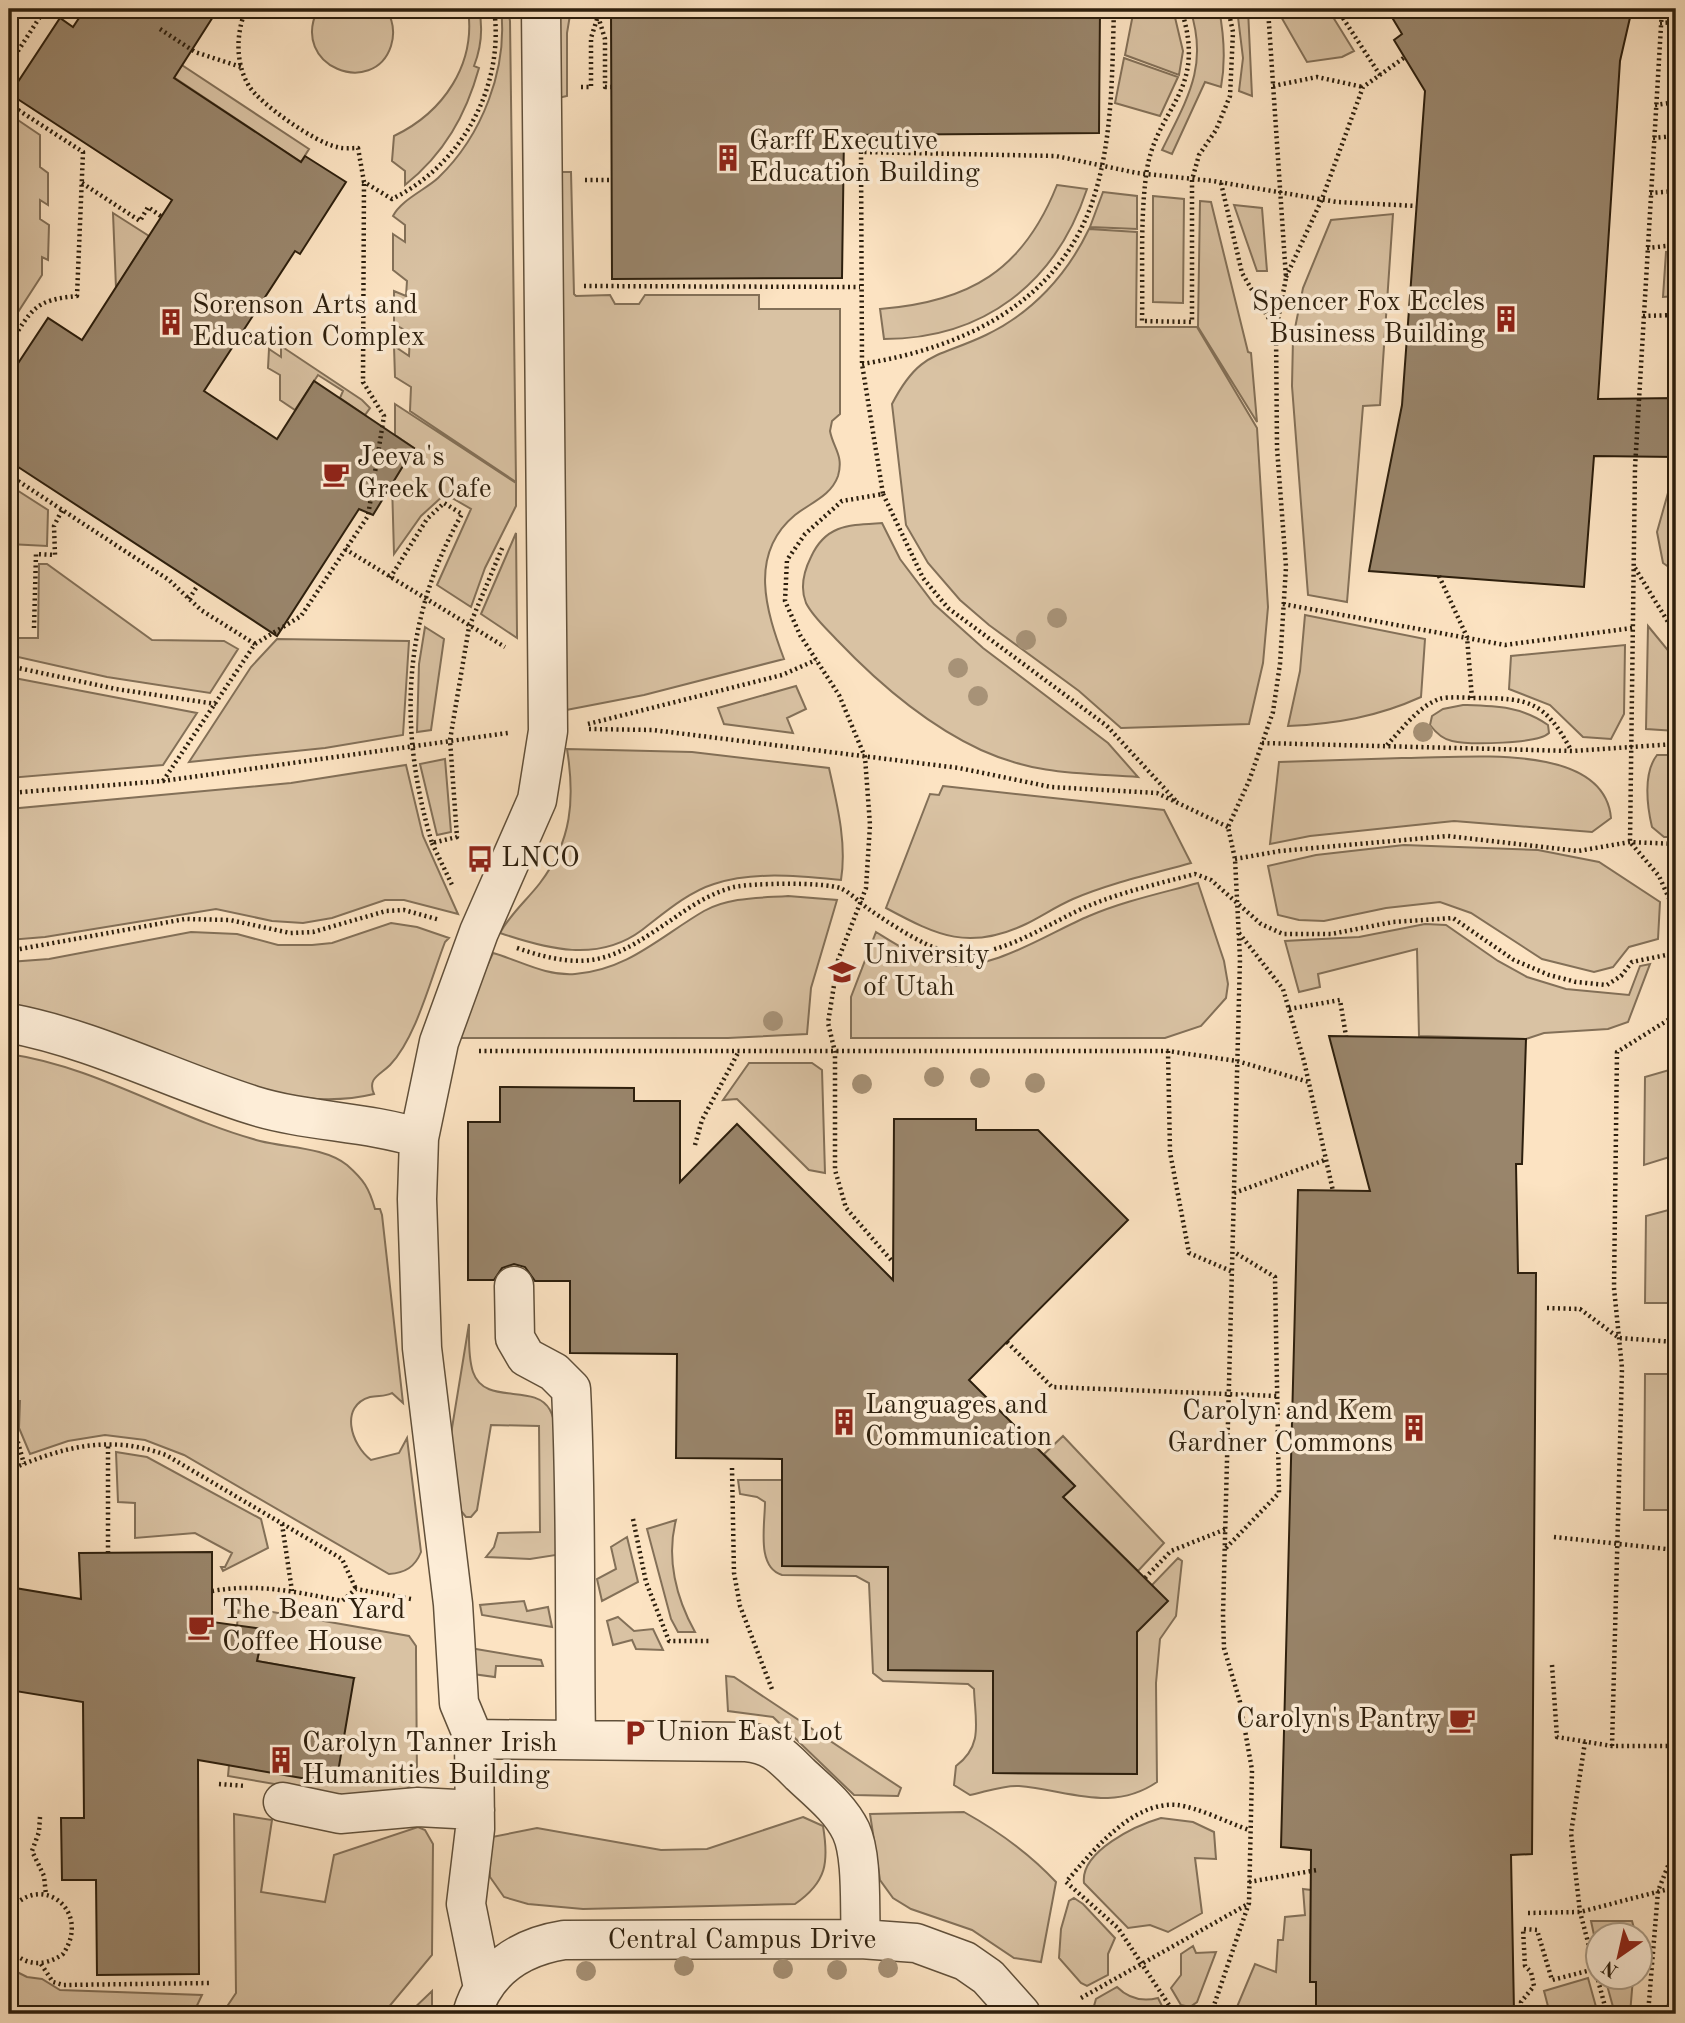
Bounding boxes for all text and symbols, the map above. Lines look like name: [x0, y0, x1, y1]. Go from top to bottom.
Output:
place label: Garff Executive Education Building: [749, 128, 980, 188]
building icon: Garff Executive Education Building: [713, 143, 743, 173]
place label: Spencer Fox Eccles Business Building: [1252, 289, 1485, 349]
place label: Sorenson Arts and Education Complex: [192, 292, 426, 352]
building icon: Spencer Fox Eccles Business Building: [1491, 304, 1521, 334]
building icon: Sorenson Arts and Education Complex: [156, 307, 186, 337]
place label: Jeeva's Greek Cafe: [357, 444, 492, 504]
cafe icon: Jeeva's Greek Cafe: [321, 459, 351, 489]
bus stop icon: LNCO: [465, 844, 495, 874]
place label: LNCO: [501, 845, 580, 873]
place label: University of Utah: [863, 942, 990, 1002]
school or university icon: University of Utah: [827, 957, 857, 987]
place label: Languages and Communication: [865, 1392, 1052, 1452]
place label: Carolyn and Kem Gardner Commons: [1167, 1398, 1393, 1458]
building icon: Languages and Communication: [829, 1407, 859, 1437]
building icon: Carolyn and Kem Gardner Commons: [1399, 1413, 1429, 1443]
place label: The Bean Yard Coffee House: [222, 1597, 405, 1657]
cafe icon: The Bean Yard Coffee House: [186, 1612, 216, 1642]
cafe icon: Carolyn's Pantry: [1447, 1705, 1477, 1735]
place label: Carolyn's Pantry: [1236, 1706, 1441, 1734]
parking icon: Union East Lot: [620, 1718, 650, 1748]
place label: Union East Lot: [656, 1719, 843, 1747]
place label: Carolyn Tanner Irish Humanities Building: [302, 1730, 558, 1790]
building icon: Carolyn Tanner Irish Humanities Building: [266, 1745, 296, 1775]
north arrow: [1584, 1922, 1654, 1992]
street label: Central Campus Drive: [608, 1927, 876, 1955]
text: N: [1599, 1956, 1622, 1980]

